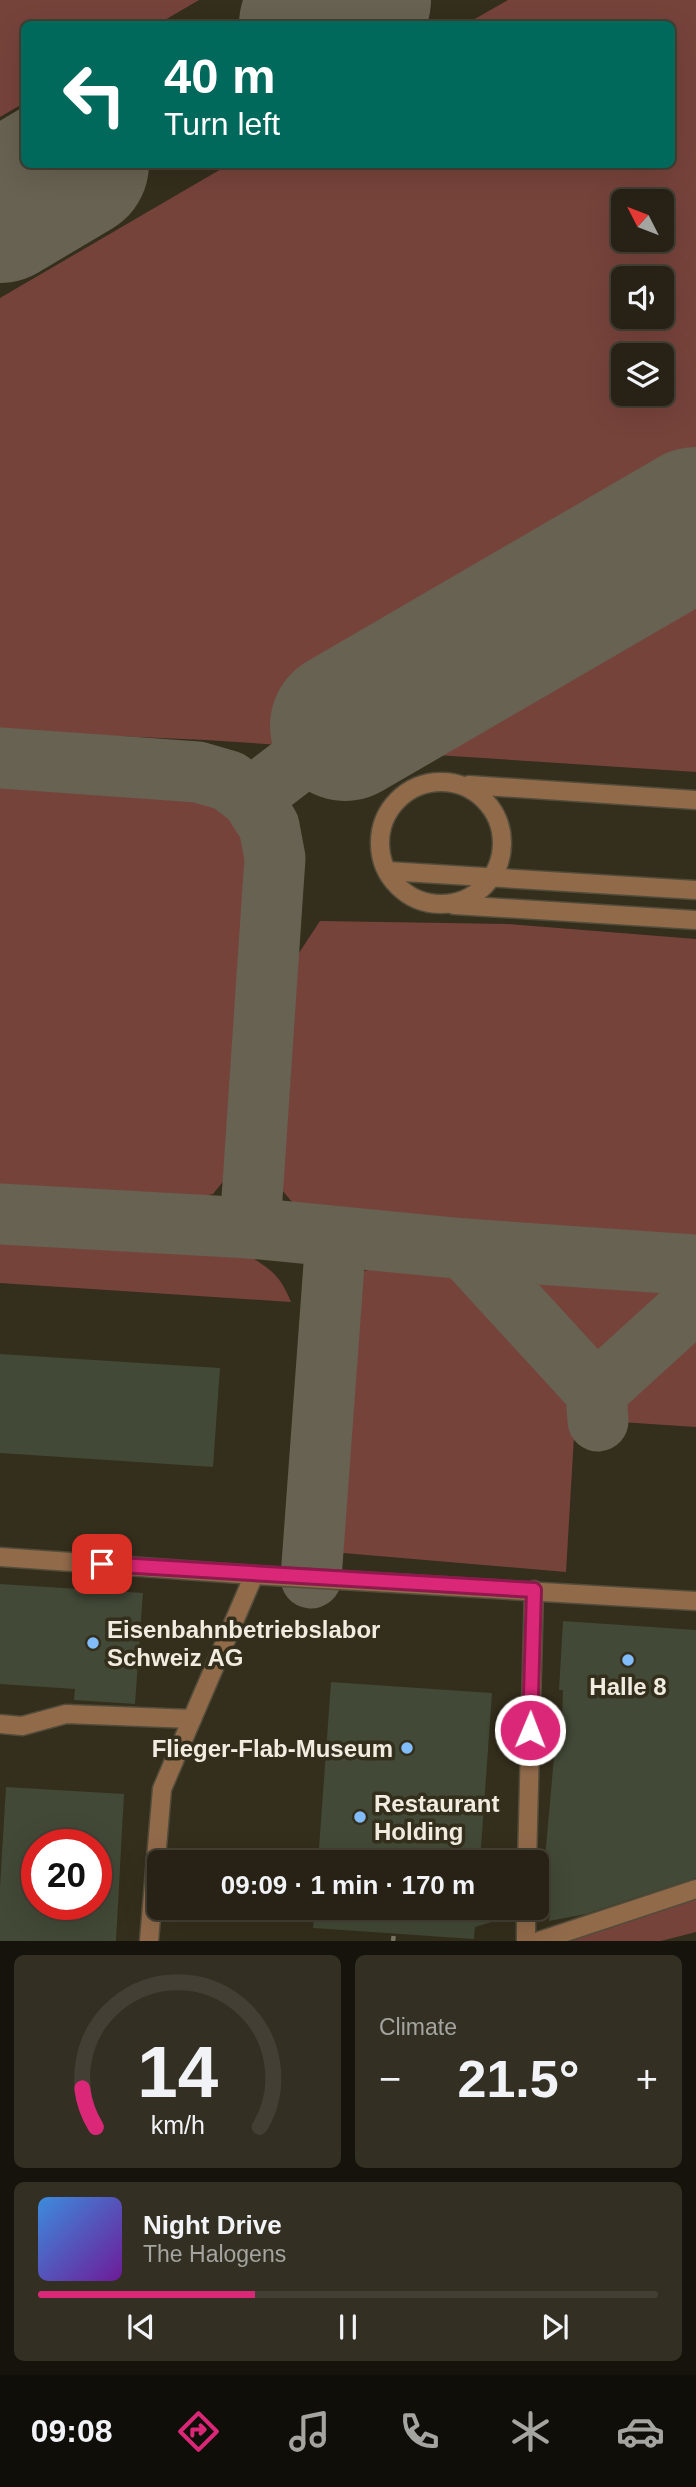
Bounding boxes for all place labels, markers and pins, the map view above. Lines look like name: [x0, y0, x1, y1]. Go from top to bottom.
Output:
pin: [72, 1534, 132, 1594]
place label: Eisenbahnbetriebslabor Schweiz AG: [107, 1616, 380, 1671]
marker: Eisenbahnbetriebslabor Schweiz AG: [85, 1635, 101, 1651]
marker: Halle 8: [620, 1652, 636, 1668]
place label: Halle 8: [589, 1673, 667, 1700]
place label: Flieger-Flab-Museum: [152, 1735, 393, 1762]
marker: Flieger-Flab-Museum: [399, 1740, 415, 1756]
place label: Restaurant Holding: [374, 1790, 499, 1845]
marker: Restaurant Holding: [352, 1809, 368, 1825]

